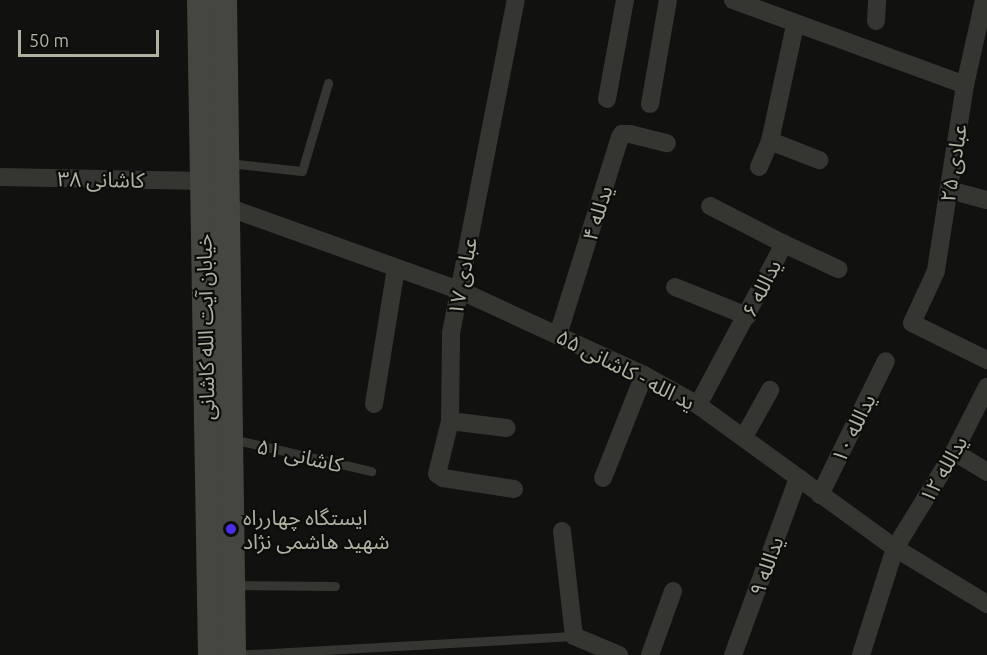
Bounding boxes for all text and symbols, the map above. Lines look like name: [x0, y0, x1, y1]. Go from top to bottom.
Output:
scale bar: [21, 18, 162, 56]
text: 50 m: [29, 30, 69, 50]
street label: عبادی ۲۵: [934, 122, 972, 204]
street label: کاشانی ۳۸: [57, 166, 145, 192]
street label: یدلله ۴: [577, 182, 617, 244]
street label: خیابان آیت الله کاشانی: [191, 234, 219, 420]
street label: عبادی ۱۷: [442, 235, 482, 317]
street label: یدالله ۶: [736, 255, 786, 321]
street label: ید الله - کاشانی ۵۵: [552, 323, 700, 415]
street label: یدالله ۱۰: [826, 390, 880, 466]
street label: یدالله ۱۲: [914, 431, 972, 507]
street label: کاشانی ۵۱: [255, 433, 345, 477]
place label: ایستگاه چهارراه شهید هاشمی نژاد: [243, 504, 389, 554]
marker: ایستگاه چهارراه شهید هاشمی نژاد: [224, 522, 238, 536]
street label: یدالله ۹: [744, 533, 788, 599]

